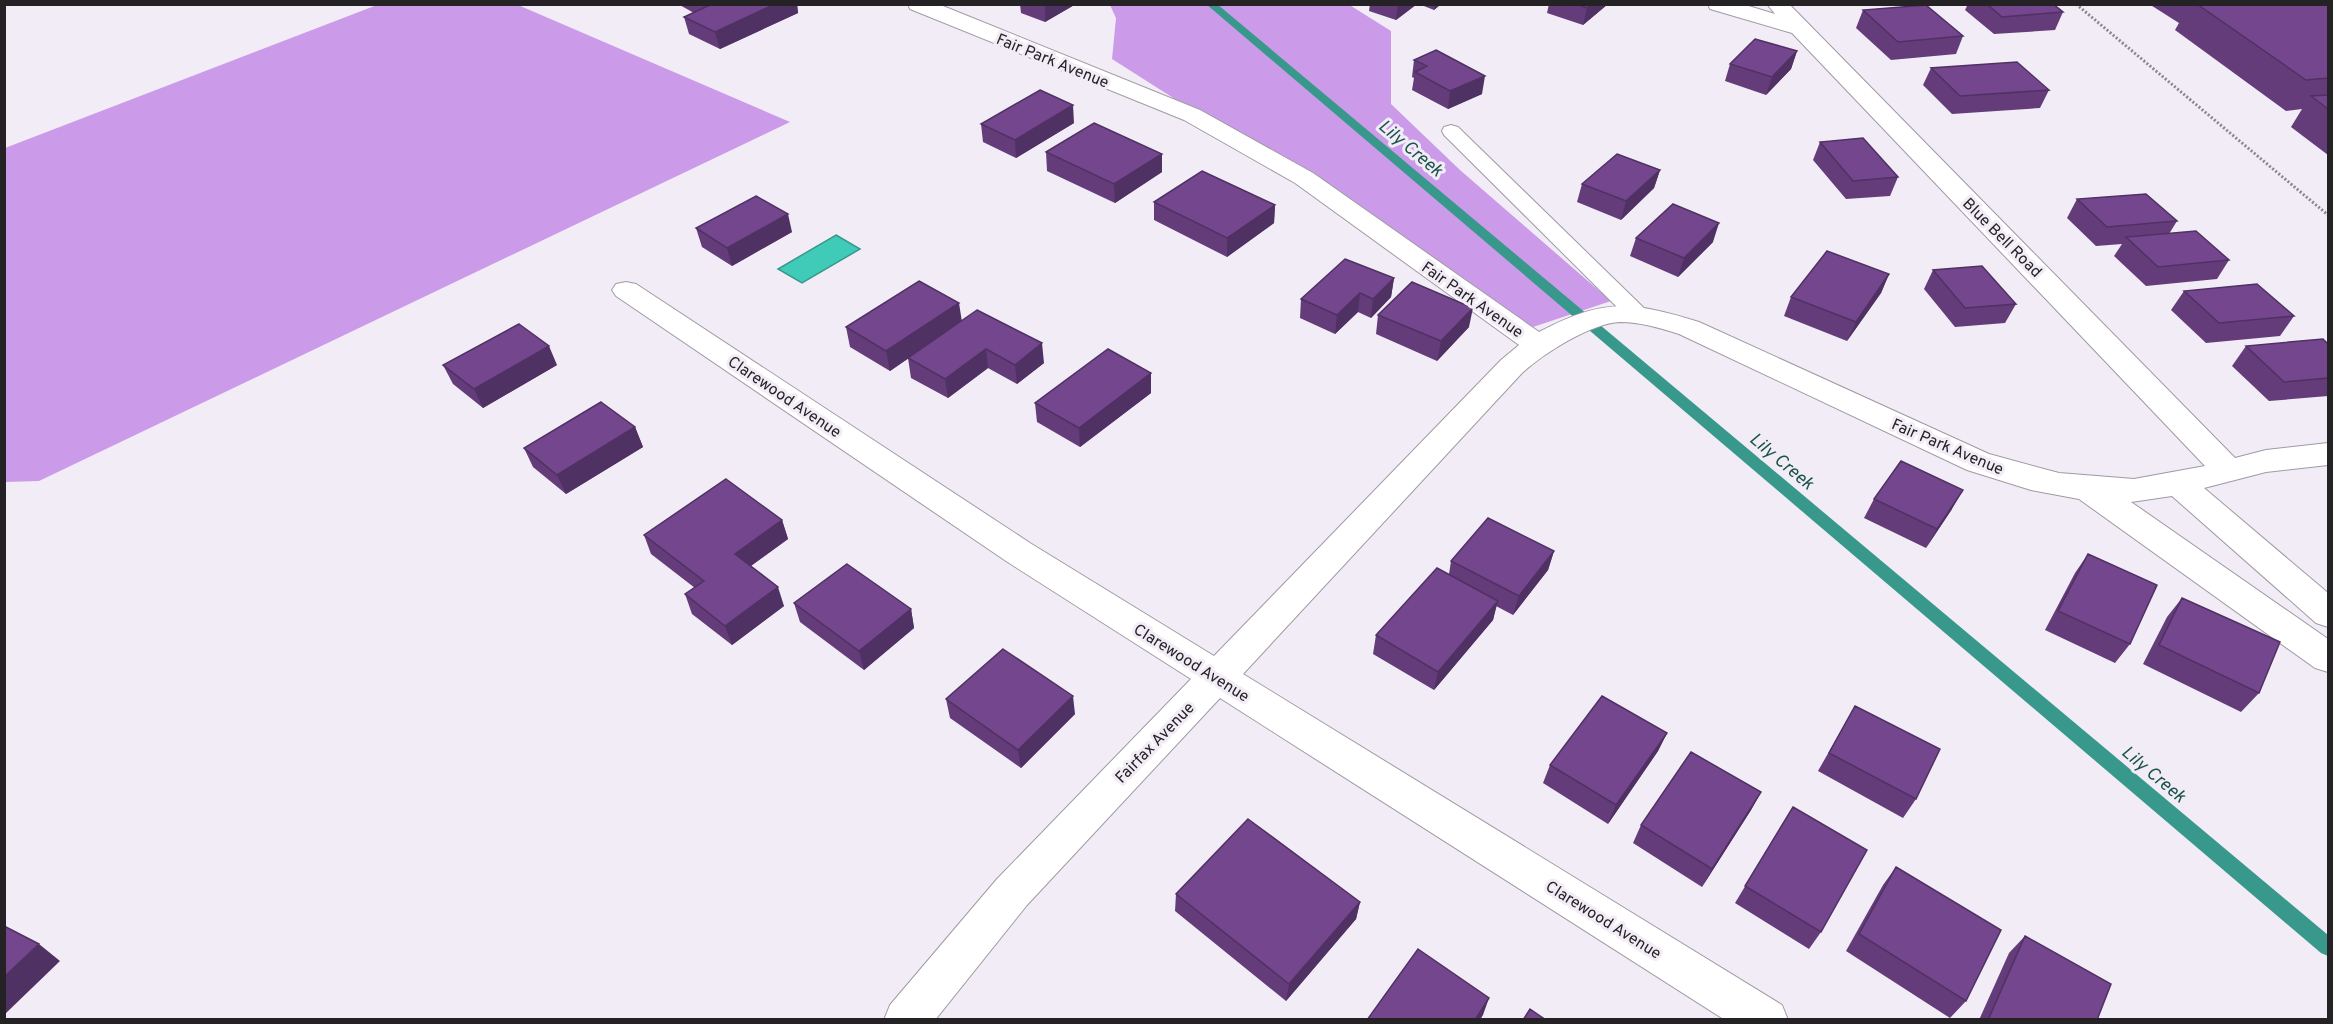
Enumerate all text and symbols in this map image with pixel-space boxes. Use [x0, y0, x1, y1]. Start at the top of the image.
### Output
street label: Fair Park Avenue [993, 30, 1112, 94]
water label: Lily Creek [1373, 116, 1448, 183]
street label: Blue Bell Road [1958, 194, 2046, 282]
street label: Fair Park Avenue [1417, 258, 1527, 343]
street label: Clarewood Avenue [723, 352, 844, 443]
street label: Fair Park Avenue [1888, 415, 2006, 480]
water label: Lily Creek [1744, 429, 1819, 496]
street label: Clarewood Avenue [1129, 620, 1253, 707]
street label: Fairfax Avenue [1112, 699, 1199, 788]
water label: Lily Creek [2116, 742, 2191, 809]
street label: Clarewood Avenue [1541, 877, 1665, 964]

